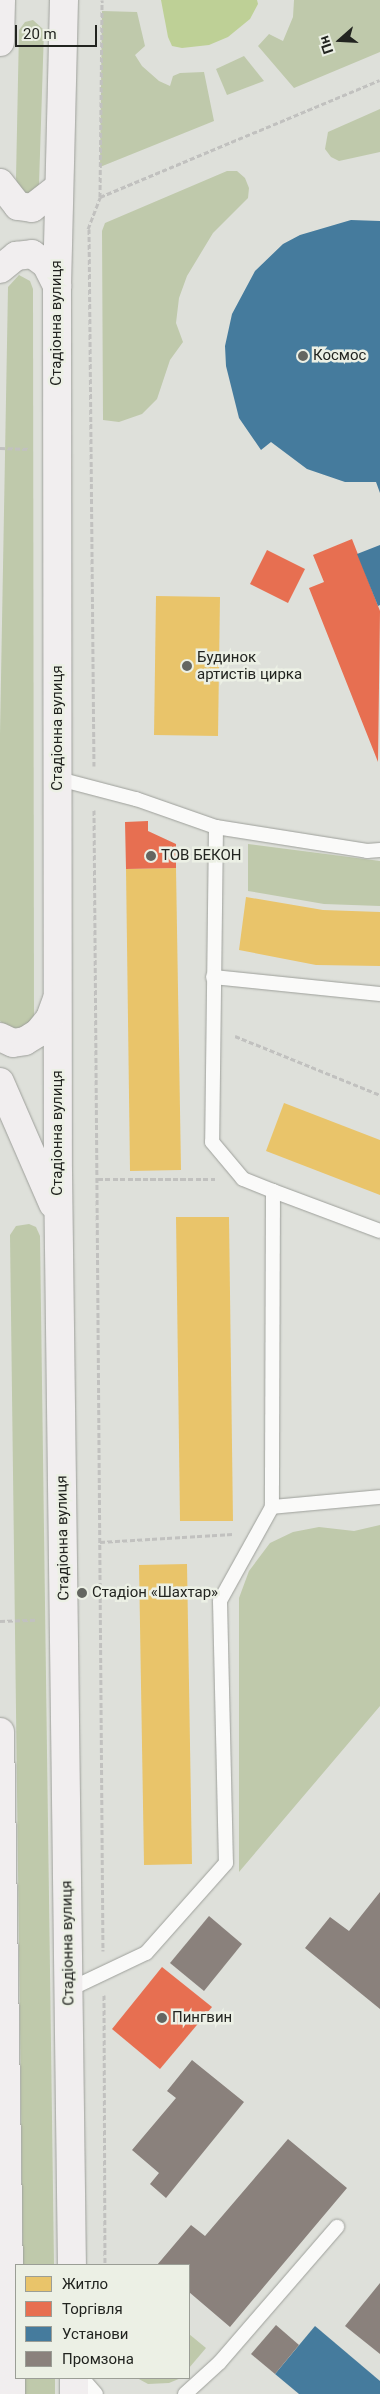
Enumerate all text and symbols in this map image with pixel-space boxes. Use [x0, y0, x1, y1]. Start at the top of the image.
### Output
scale bar [18, 15, 100, 47]
north arrow [315, 15, 365, 65]
text: 20 m [23, 25, 57, 43]
text: Пн [315, 34, 336, 56]
street label: Стадіонна вулиця [48, 260, 66, 386]
place label: Космос [313, 347, 366, 365]
marker: Космос [297, 350, 309, 362]
place label: Будинок артистів цирка [197, 648, 302, 683]
marker: Будинок артистів цирка [181, 660, 193, 672]
street label: Стадіонна вулиця [49, 665, 67, 791]
place label: ТОВ БЕКОН [161, 847, 242, 865]
marker: ТОВ БЕКОН [145, 850, 157, 862]
street label: Стадіонна вулиця [49, 1070, 67, 1196]
street label: Стадіонна вулиця [53, 1475, 73, 1601]
place label: Стадіон «Шахтар» [92, 1584, 218, 1602]
marker: Стадіон «Шахтар» [76, 1587, 88, 1599]
street label: Стадіонна вулиця [58, 1880, 78, 2006]
place label: Пингвин [172, 2009, 232, 2027]
marker: Пингвин [156, 2012, 168, 2024]
legend [15, 2264, 190, 2379]
text: Житло [62, 2275, 108, 2293]
text: Торгівля [62, 2300, 123, 2318]
text: Установи [62, 2325, 129, 2343]
text: Промзона [62, 2350, 134, 2368]

